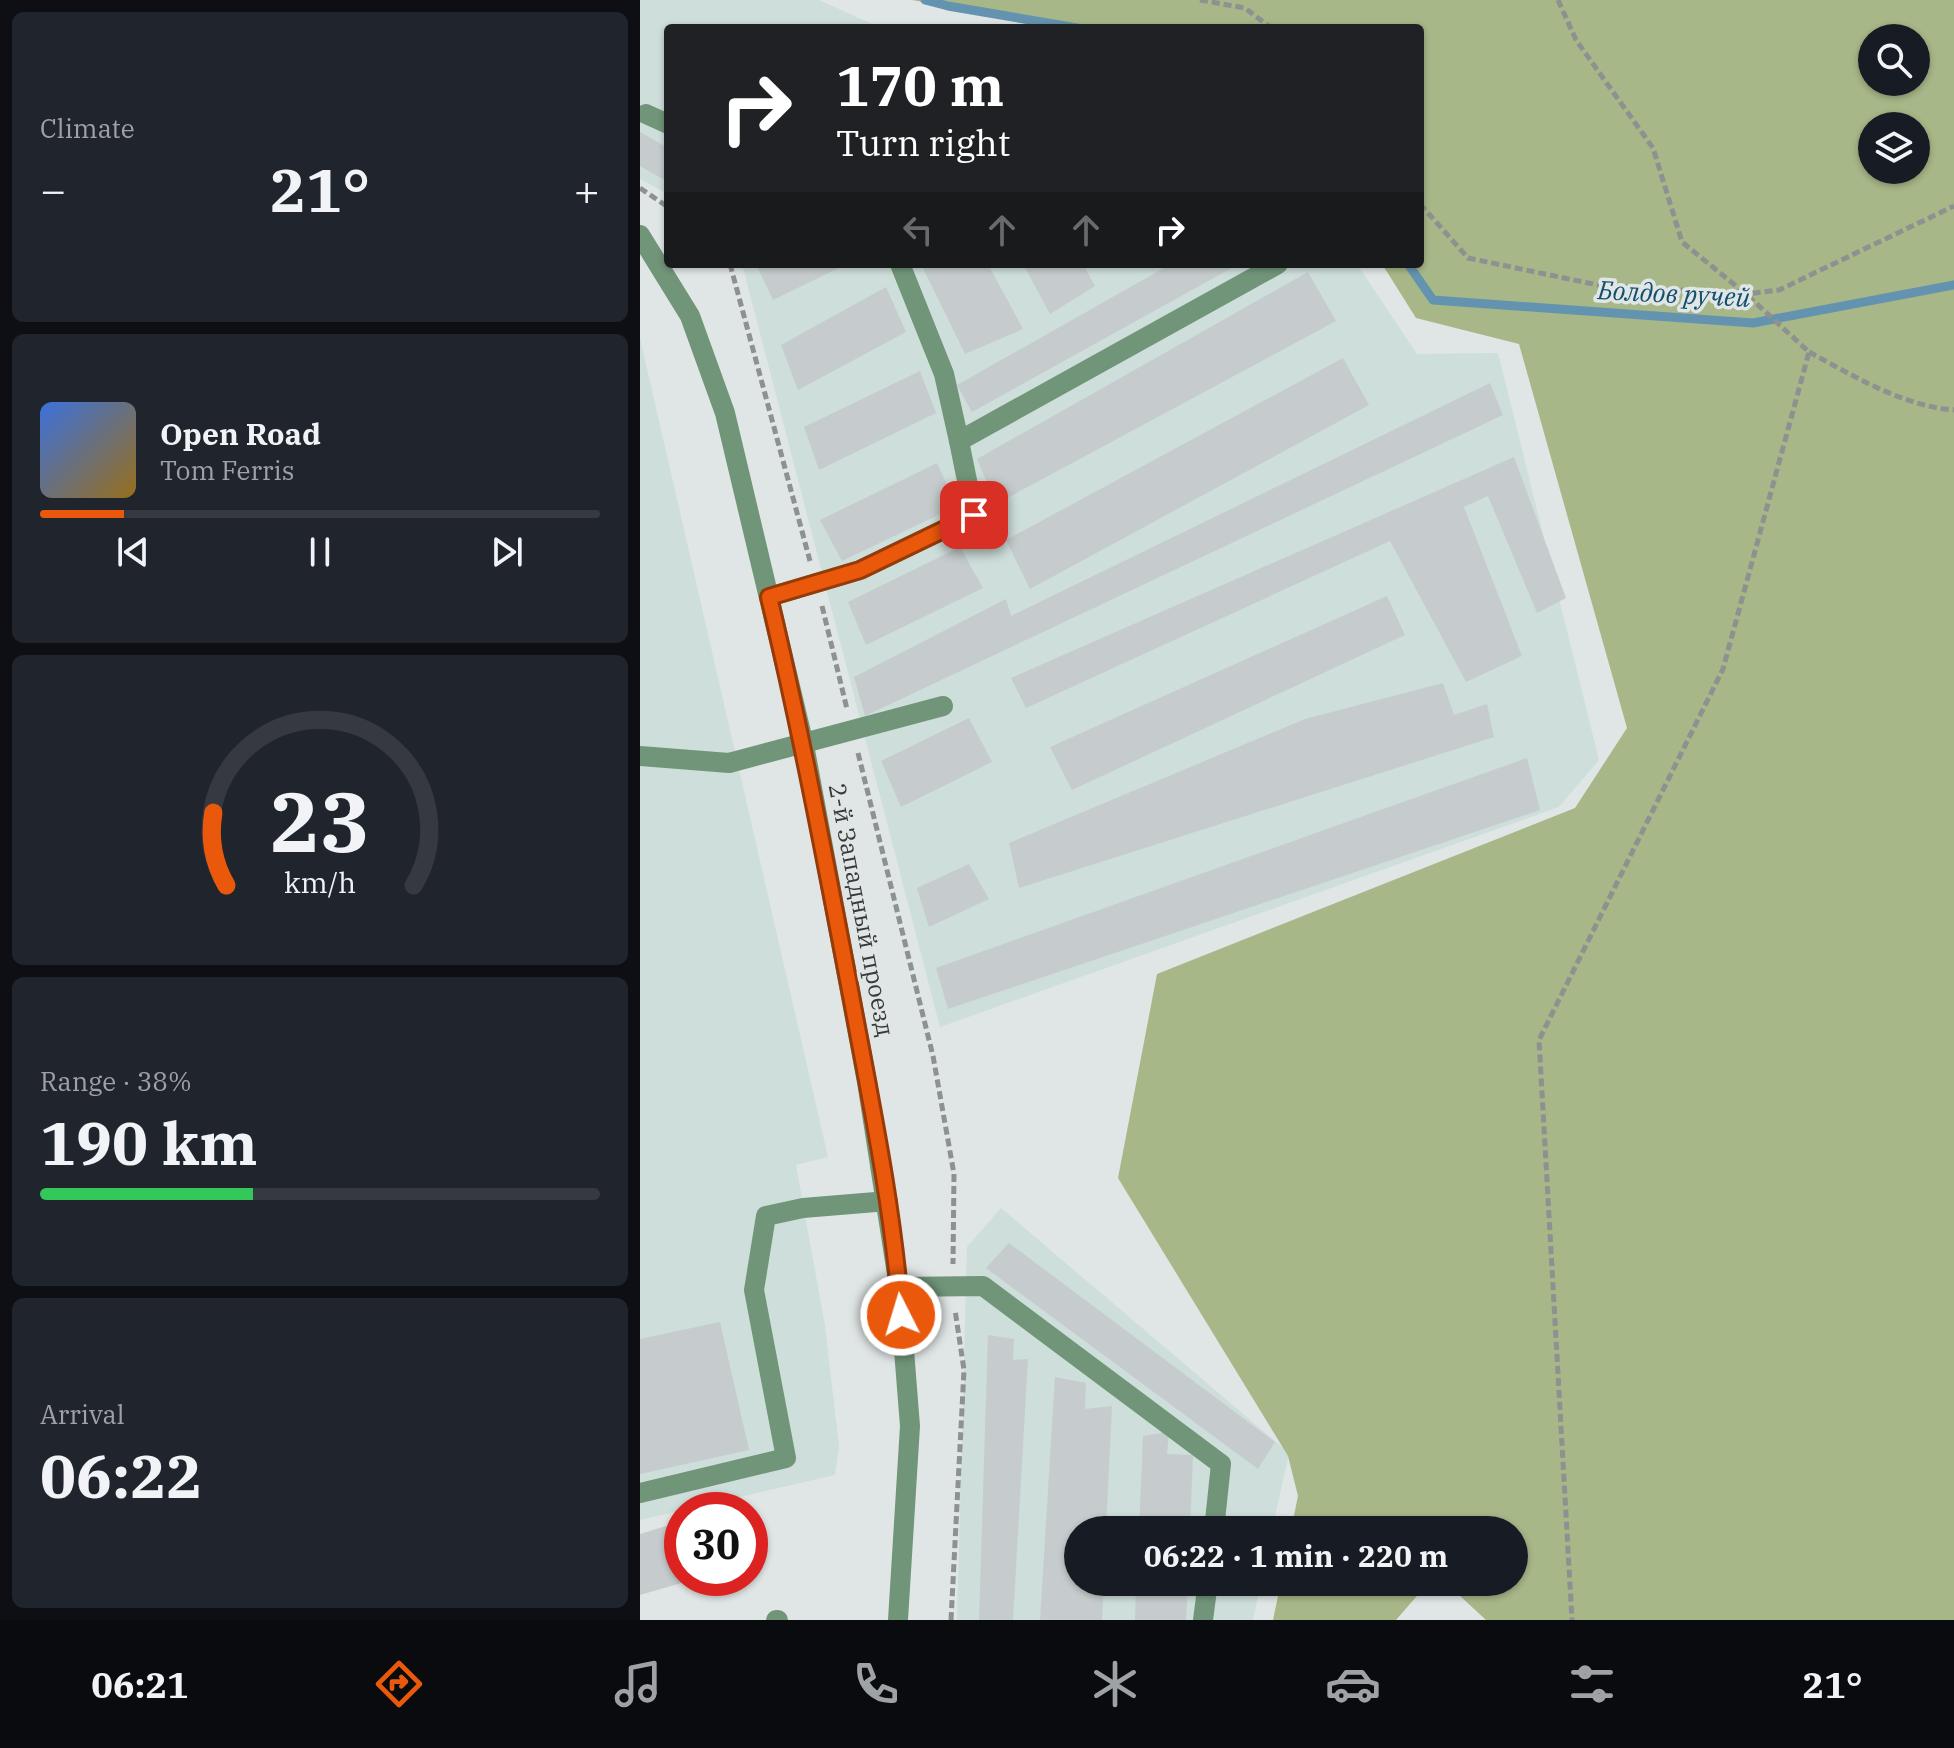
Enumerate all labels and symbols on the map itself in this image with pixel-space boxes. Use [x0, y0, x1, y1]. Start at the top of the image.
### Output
water label: Болдов ручей [1596, 272, 1751, 314]
pin [940, 481, 1008, 549]
street label: 2-й Западный проезд [822, 781, 902, 1039]
position arrow [859, 1273, 943, 1357]
speed limit sign: 30 [664, 1492, 768, 1596]

